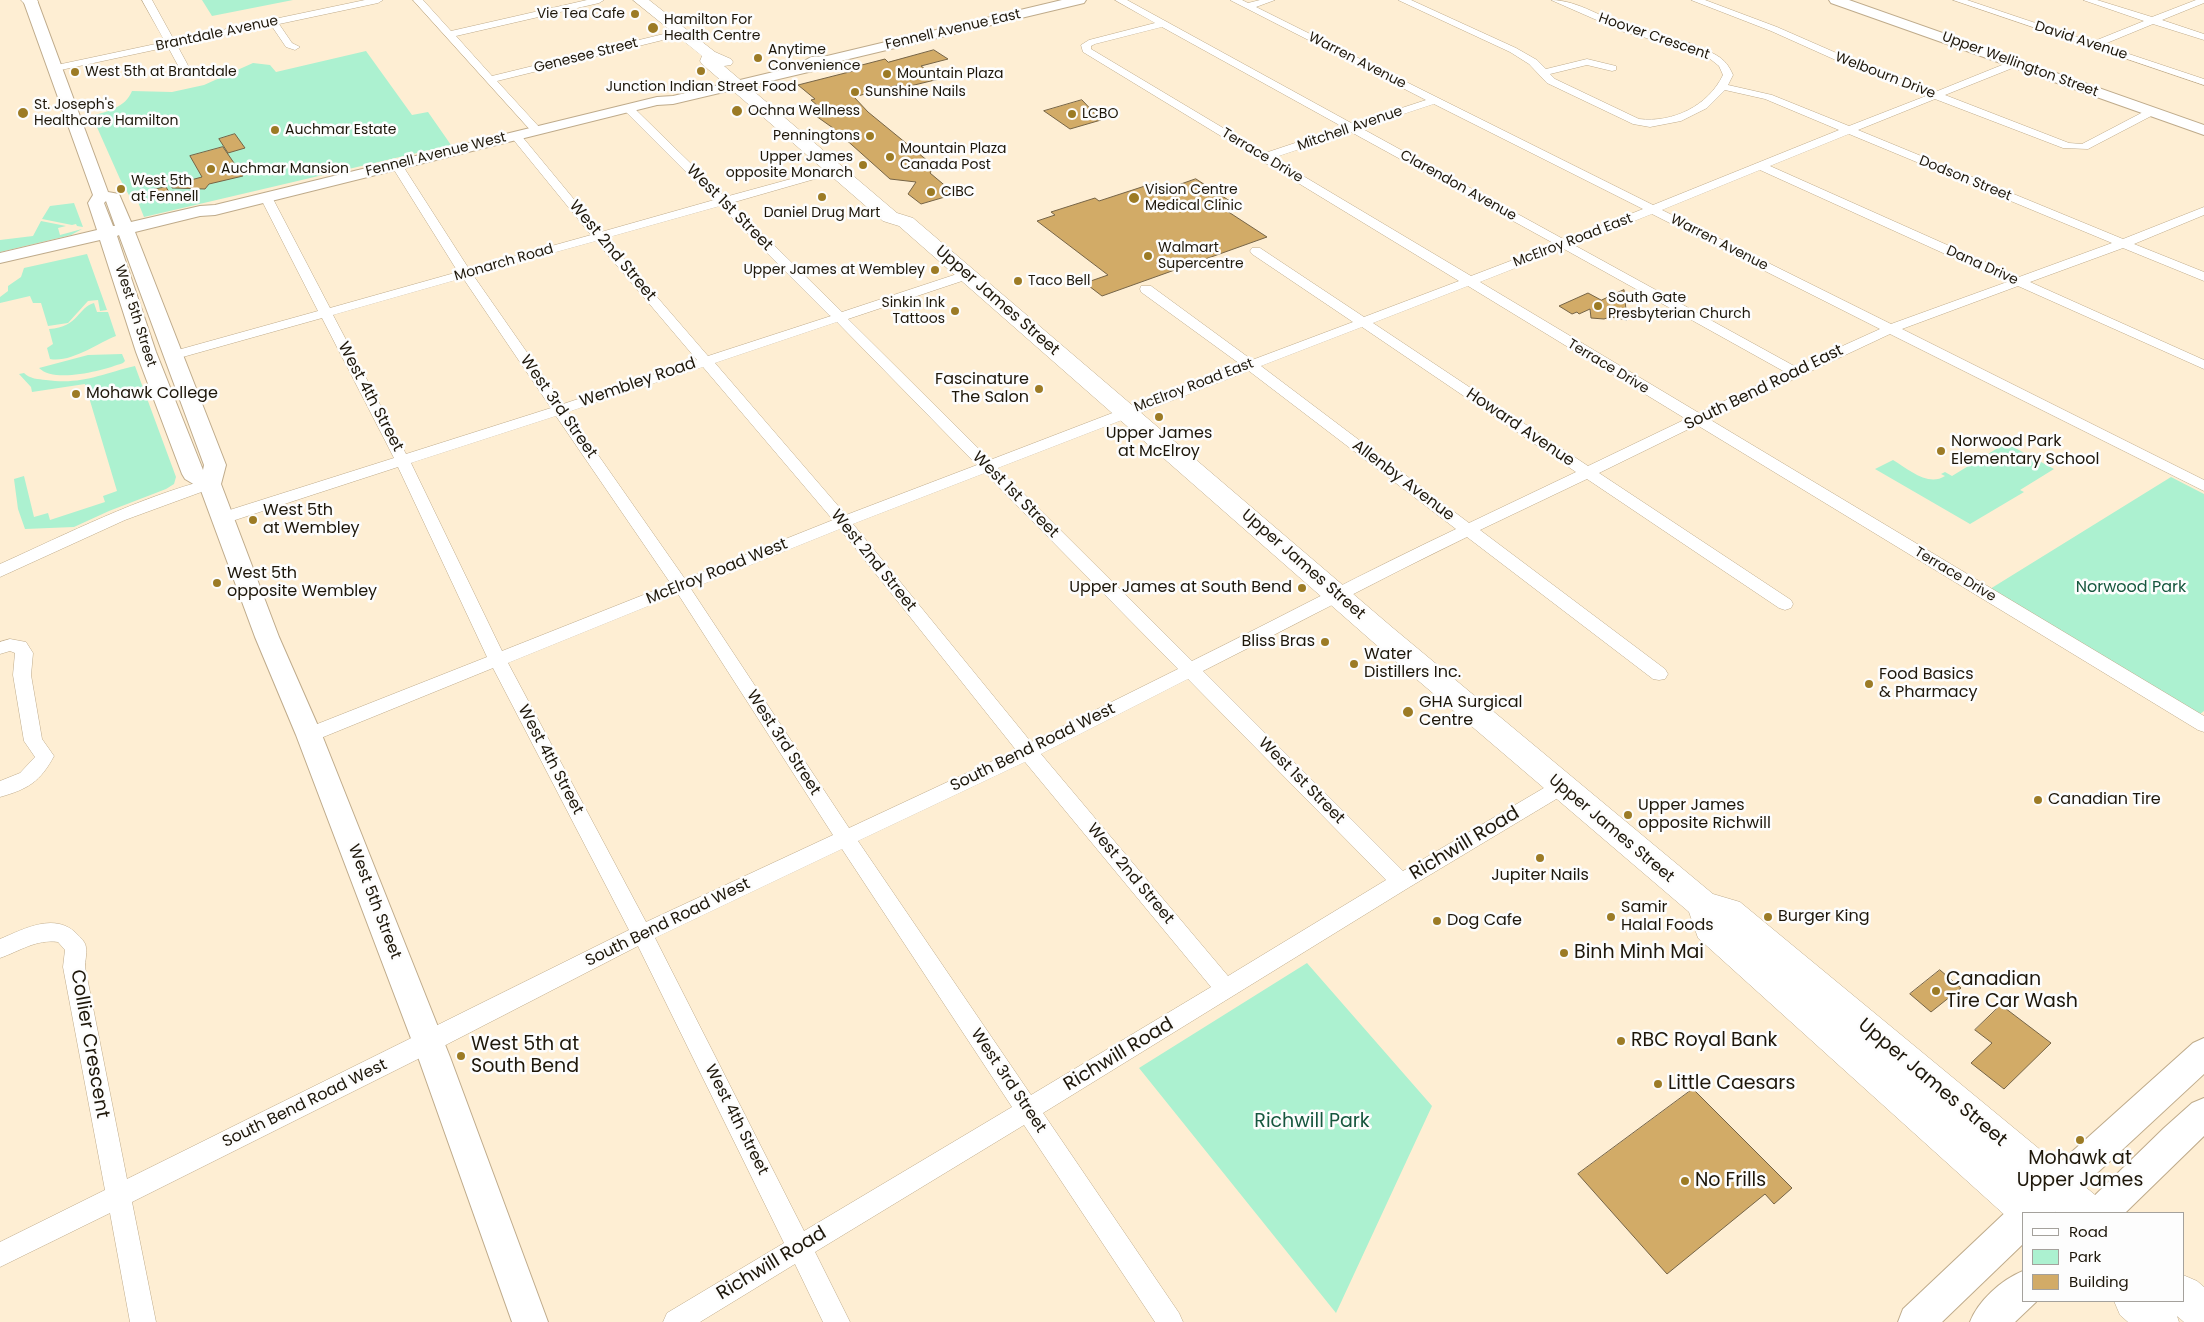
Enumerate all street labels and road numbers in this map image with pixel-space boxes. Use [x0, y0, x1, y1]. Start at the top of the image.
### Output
street label: Fennell Avenue East [884, 6, 1022, 54]
street label: Hoover Crescent [1596, 10, 1712, 64]
street label: Brantdale Avenue [154, 13, 280, 55]
street label: David Avenue [2033, 18, 2129, 64]
street label: Warren Avenue [1305, 29, 1409, 93]
street label: Upper Wellington Street [1940, 29, 2100, 101]
street label: Genesee Street [532, 35, 640, 77]
street label: Welbourn Drive [1832, 49, 1938, 103]
street label: Mitchell Avenue [1295, 103, 1405, 155]
street label: Terrace Drive [1218, 125, 1306, 187]
street label: Fennell Avenue West [364, 129, 508, 181]
street label: Clarendon Avenue [1397, 147, 1519, 225]
street label: Dodson Street [1916, 153, 2014, 205]
street label: West 1st Street [682, 161, 776, 255]
street label: West 2nd Street [564, 197, 660, 305]
street label: McElroy Road East [1511, 211, 1635, 271]
street label: Warren Avenue [1667, 211, 1771, 275]
street label: Monarch Road [453, 241, 555, 285]
street label: Upper James Street [931, 242, 1063, 360]
street label: Dana Drive [1944, 243, 2020, 289]
street label: West 5th Street [111, 263, 159, 369]
street label: Terrace Drive [1564, 336, 1652, 398]
street label: West 4th Street [333, 339, 407, 455]
street label: South Bend Road East [1681, 341, 1847, 435]
street label: West 3rd Street [515, 352, 601, 462]
street label: Wembley Road [577, 354, 699, 412]
street label: McElroy Road East [1132, 356, 1256, 416]
street label: Howard Avenue [1462, 385, 1578, 471]
street label: Allenby Avenue [1348, 436, 1458, 526]
street label: West 1st Street [968, 448, 1062, 542]
street label: West 2nd Street [826, 506, 920, 616]
street label: Upper James Street [1237, 506, 1369, 624]
street label: McElroy Road West [644, 535, 790, 609]
street label: Terrace Drive [1911, 544, 1999, 606]
street label: West 3rd Street [742, 687, 824, 799]
street label: South Bend Road West [948, 700, 1118, 796]
street label: West 4th Street [513, 702, 587, 818]
street label: West 1st Street [1254, 734, 1348, 828]
street label: Upper James Street [1544, 771, 1678, 887]
street label: Richwill Road [1406, 802, 1524, 886]
street label: West 2nd Street [1082, 820, 1178, 928]
street label: West 5th Street [343, 842, 405, 962]
street label: South Bend Road West [583, 875, 753, 971]
street label: Collier Crescent [65, 968, 113, 1120]
street label: Richwill Road [1060, 1013, 1178, 1097]
street label: Upper James Street [1853, 1014, 2011, 1152]
street label: West 3rd Street [966, 1025, 1050, 1137]
street label: South Bend Road West [220, 1056, 390, 1152]
street label: West 4th Street [700, 1062, 772, 1178]
street label: Richwill Road [713, 1222, 831, 1306]

